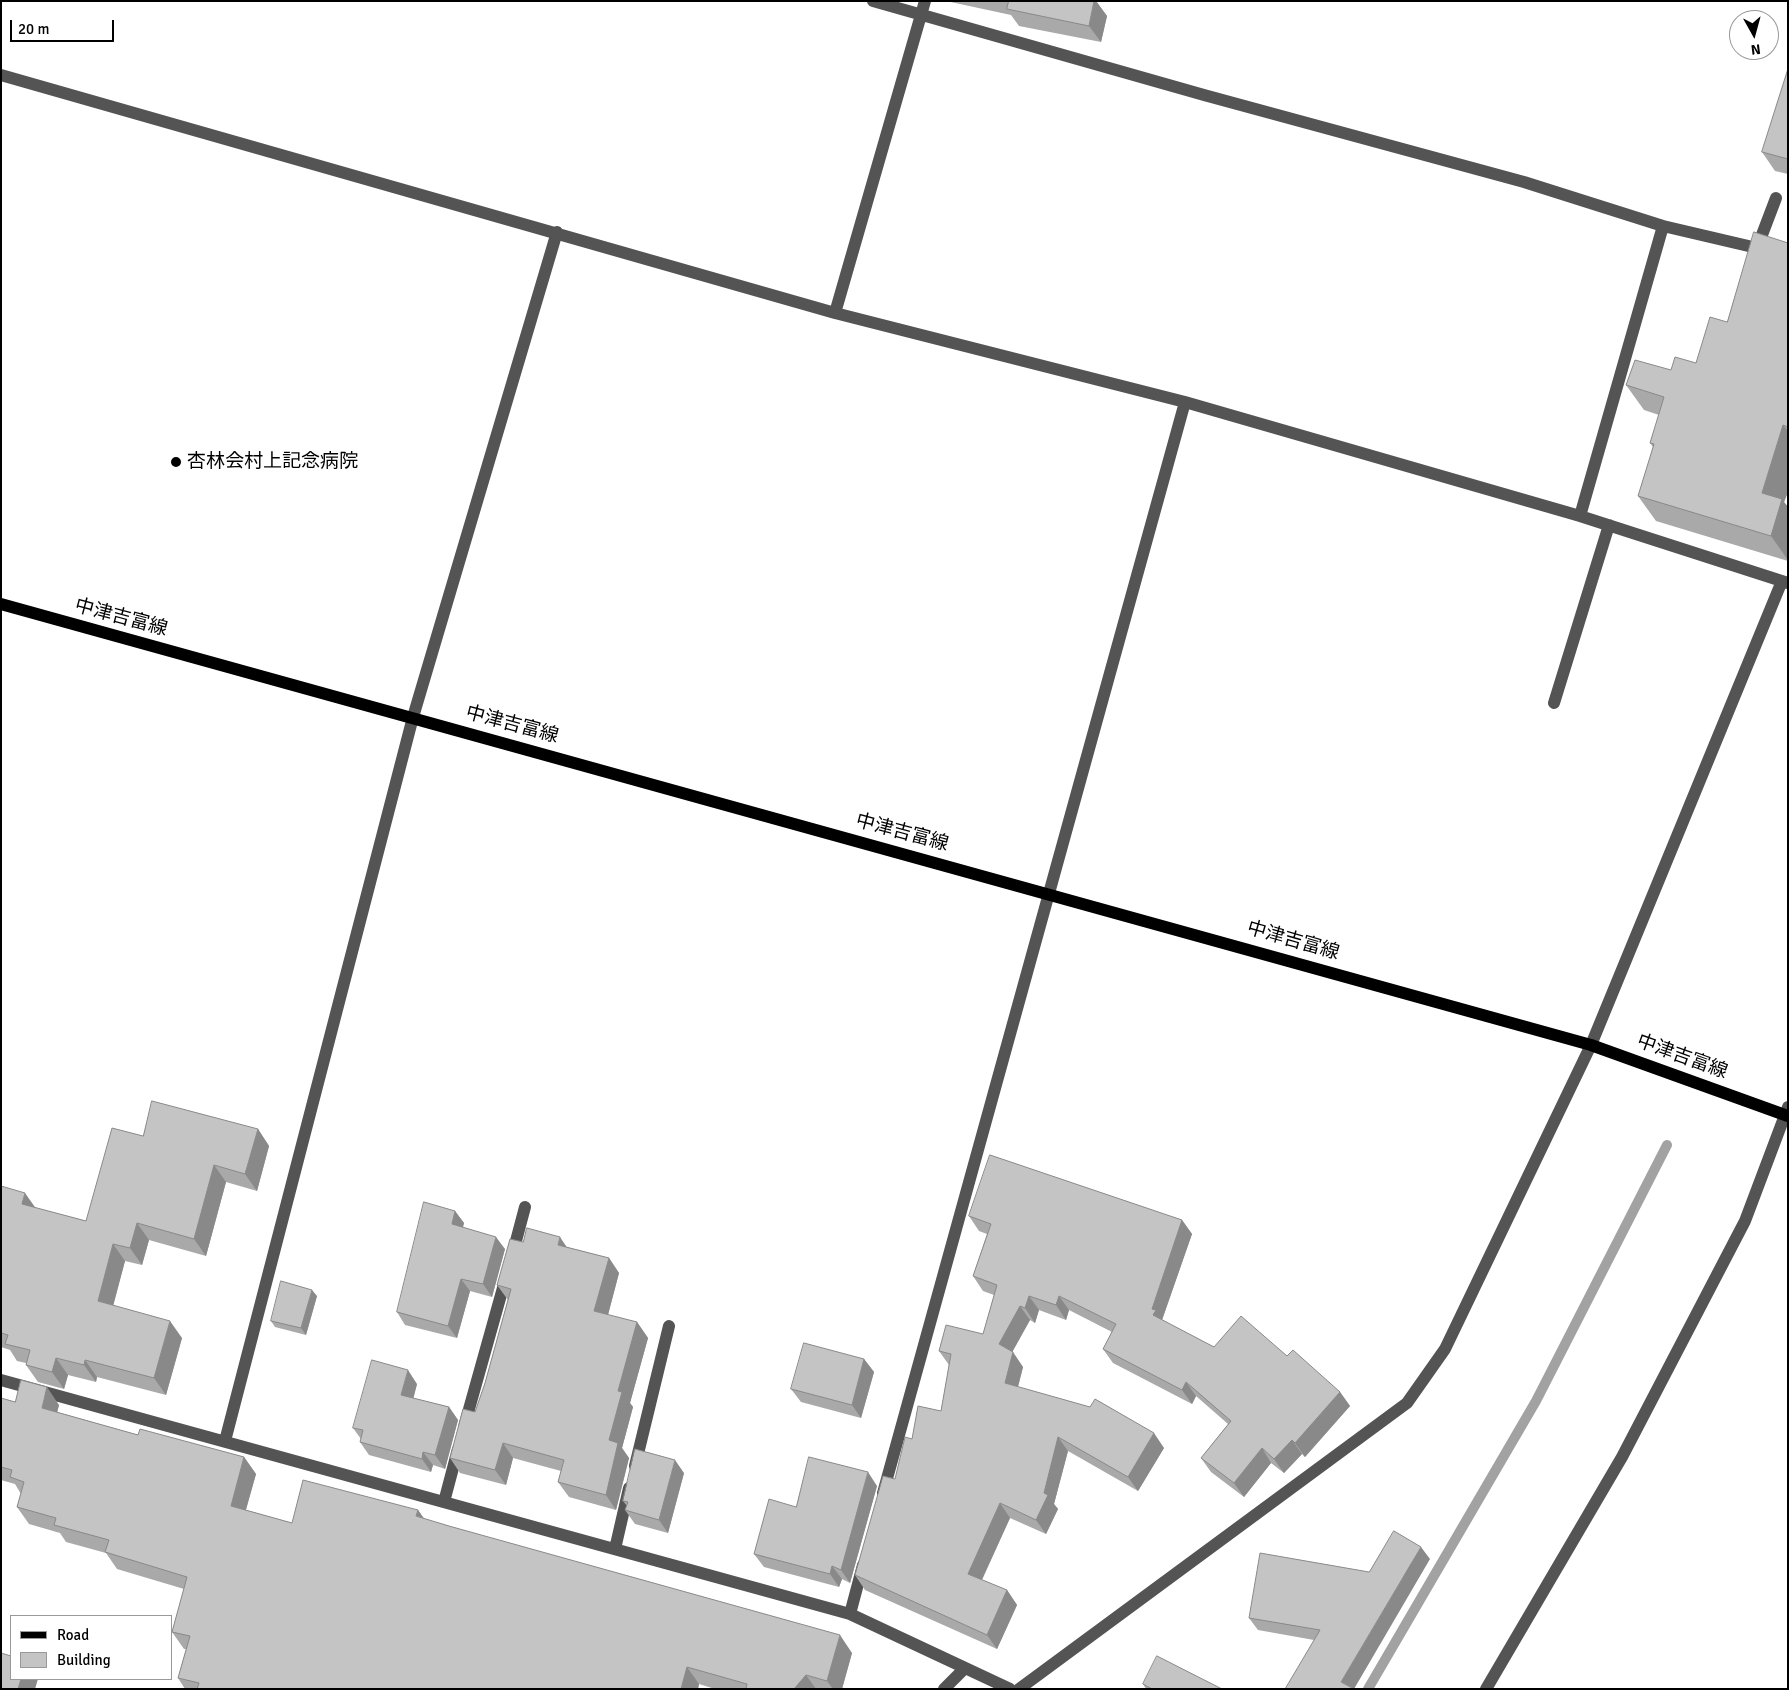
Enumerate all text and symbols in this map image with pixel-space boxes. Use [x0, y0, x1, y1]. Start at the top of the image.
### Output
scale bar [12, 10, 116, 42]
north arrow [1729, 10, 1779, 60]
text: 20 m [18, 20, 49, 38]
text: N [1750, 40, 1762, 58]
place label: 杏林会村上記念病院 [187, 451, 358, 473]
marker: 杏林会村上記念病院 [169, 455, 183, 469]
street label: 中津吉富線 [72, 595, 170, 641]
street label: 中津吉富線 [463, 702, 561, 748]
street label: 中津吉富線 [853, 810, 951, 856]
street label: 中津吉富線 [1244, 917, 1342, 965]
street label: 中津吉富線 [1633, 1030, 1731, 1084]
legend [10, 1615, 172, 1680]
text: Road [57, 1626, 89, 1644]
text: Building [57, 1651, 111, 1669]

